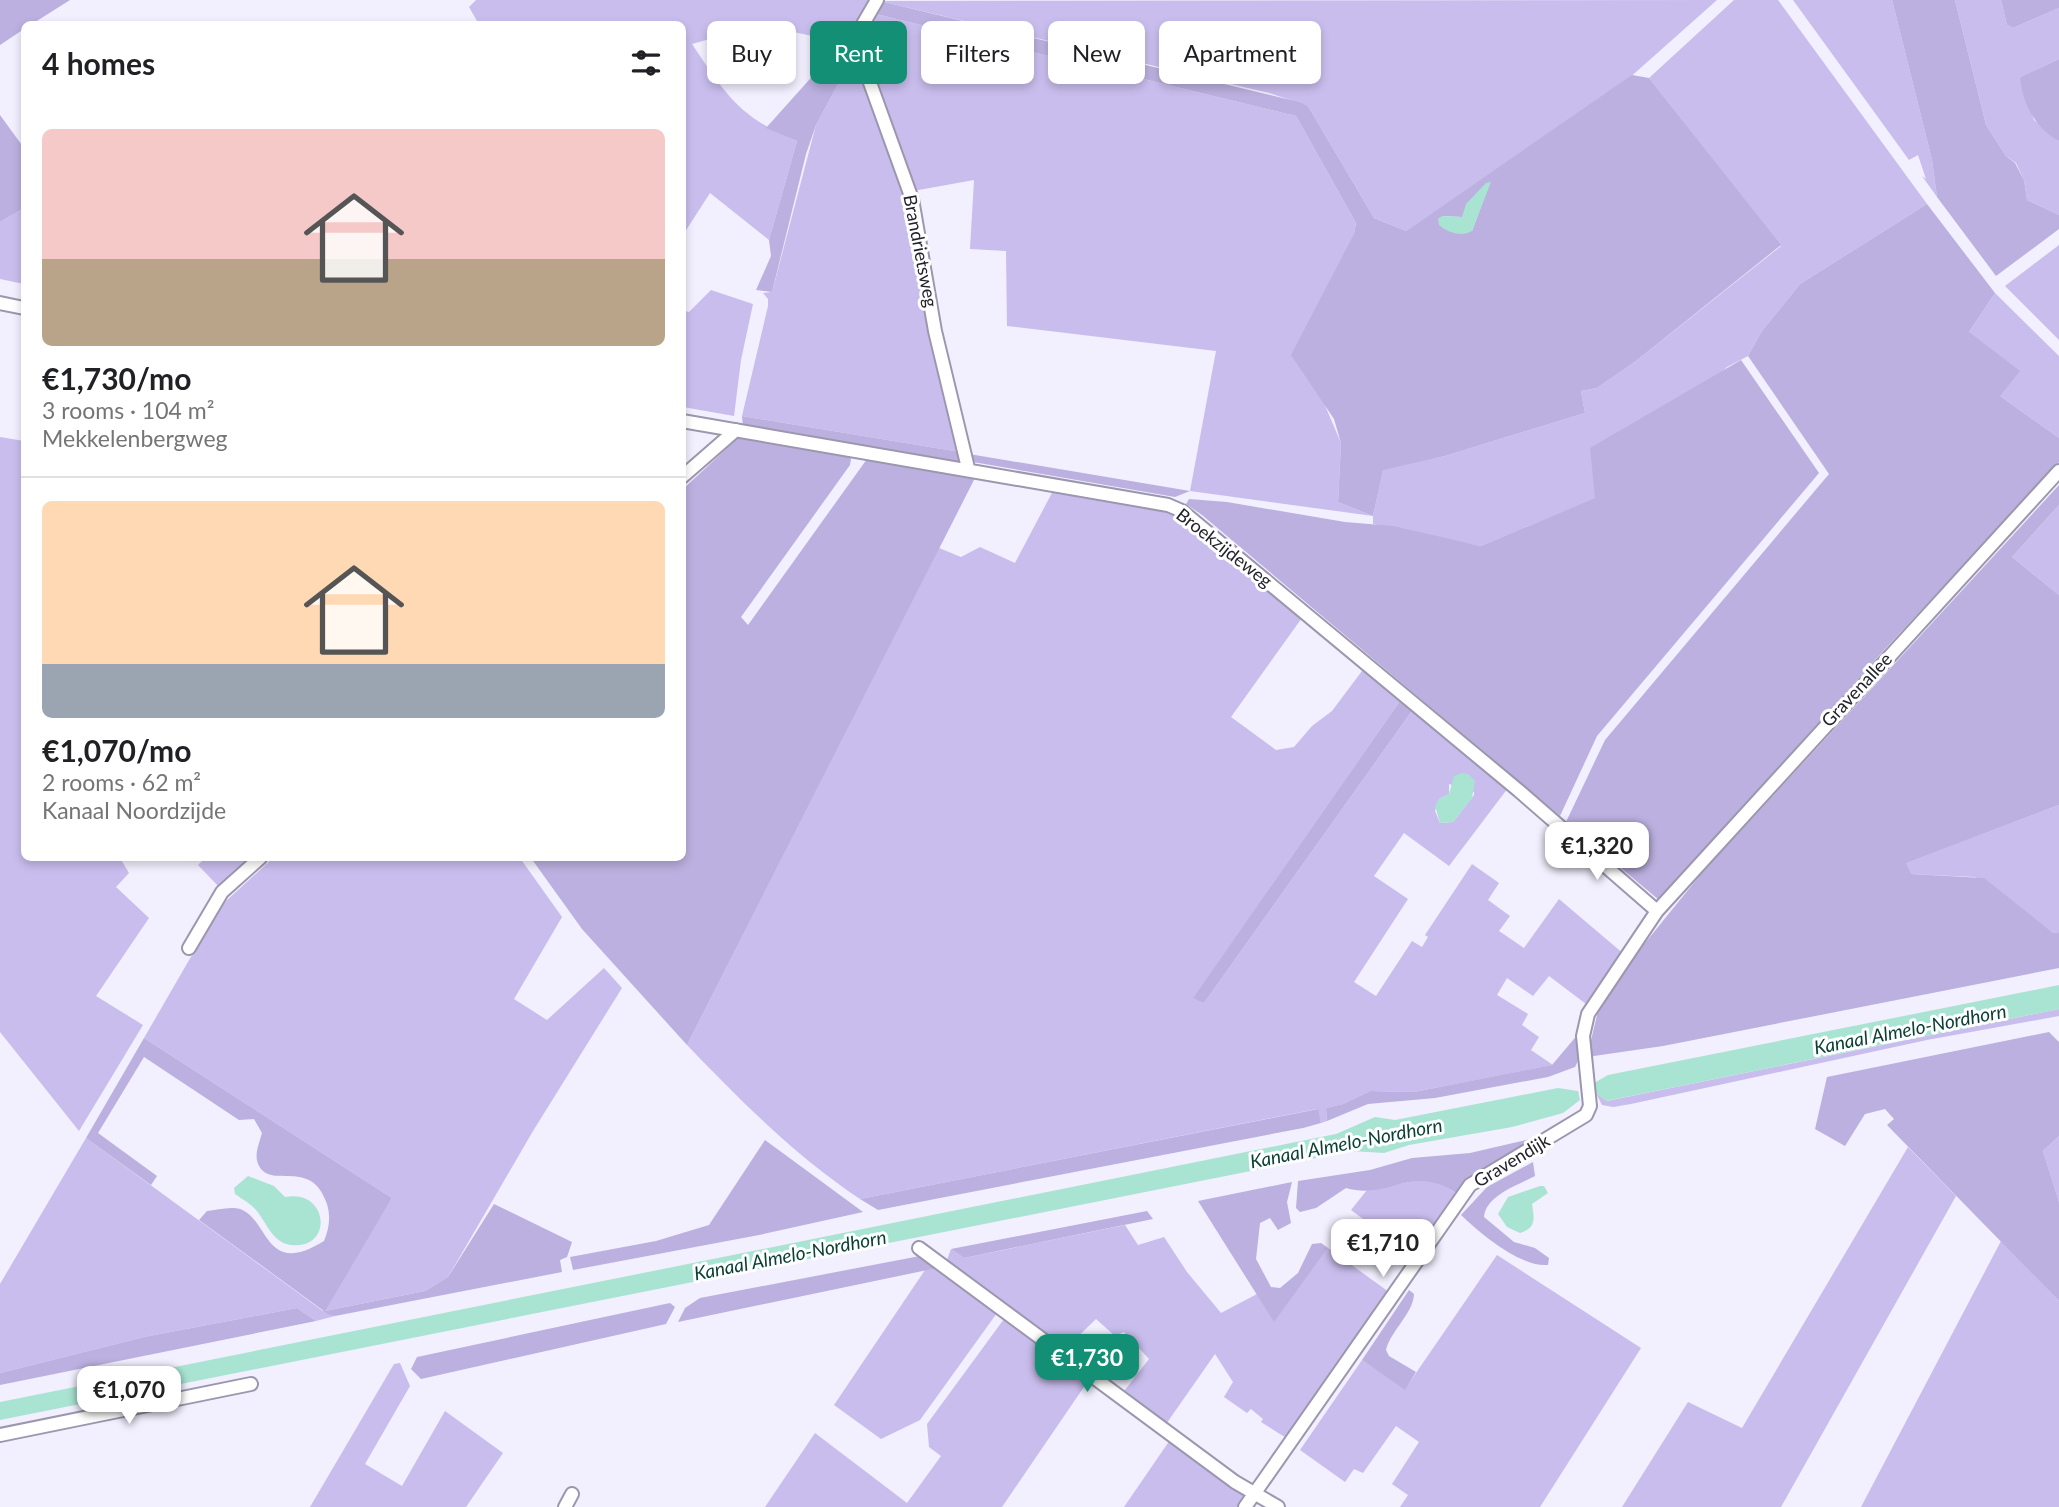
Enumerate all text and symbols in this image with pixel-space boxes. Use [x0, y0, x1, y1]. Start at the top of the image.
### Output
chip: Buy [707, 21, 796, 84]
chip: Rent [810, 21, 907, 84]
chip: Filters [921, 21, 1034, 84]
chip: New [1048, 21, 1145, 84]
chip: Apartment [1159, 21, 1321, 84]
icon: filters [627, 44, 665, 82]
text: 4 homes [42, 45, 155, 81]
icon: home [291, 175, 417, 301]
street label: Brandrietsweg [899, 193, 943, 309]
text: €1,730/mo [42, 360, 191, 396]
text: 3 rooms · 104 m² [42, 396, 214, 424]
text: Mekkelenbergweg [42, 424, 228, 452]
street label: Broekzijdeweg [1172, 503, 1277, 591]
icon: home [291, 547, 417, 673]
street label: Gravenallee [1816, 648, 1896, 731]
text: €1,070/mo [42, 732, 191, 768]
text: 2 rooms · 62 m² [42, 768, 201, 796]
text: Kanaal Noordzijde [42, 796, 226, 824]
pin: €1,320 [1540, 822, 1654, 882]
text: €1,320 [1561, 831, 1633, 859]
water label: Kanaal Almelo-Nordhorn [1812, 999, 2008, 1058]
water label: Kanaal Almelo-Nordhorn [1248, 1113, 1444, 1172]
street label: Gravendijk [1470, 1128, 1554, 1191]
pin: €1,710 [1326, 1220, 1440, 1279]
water label: Kanaal Almelo-Nordhorn [692, 1225, 888, 1284]
text: €1,710 [1347, 1228, 1419, 1256]
pin: €1,730 [1030, 1334, 1144, 1394]
text: €1,730 [1051, 1343, 1123, 1371]
pin: €1,070 [72, 1366, 186, 1426]
text: €1,070 [93, 1375, 165, 1403]

